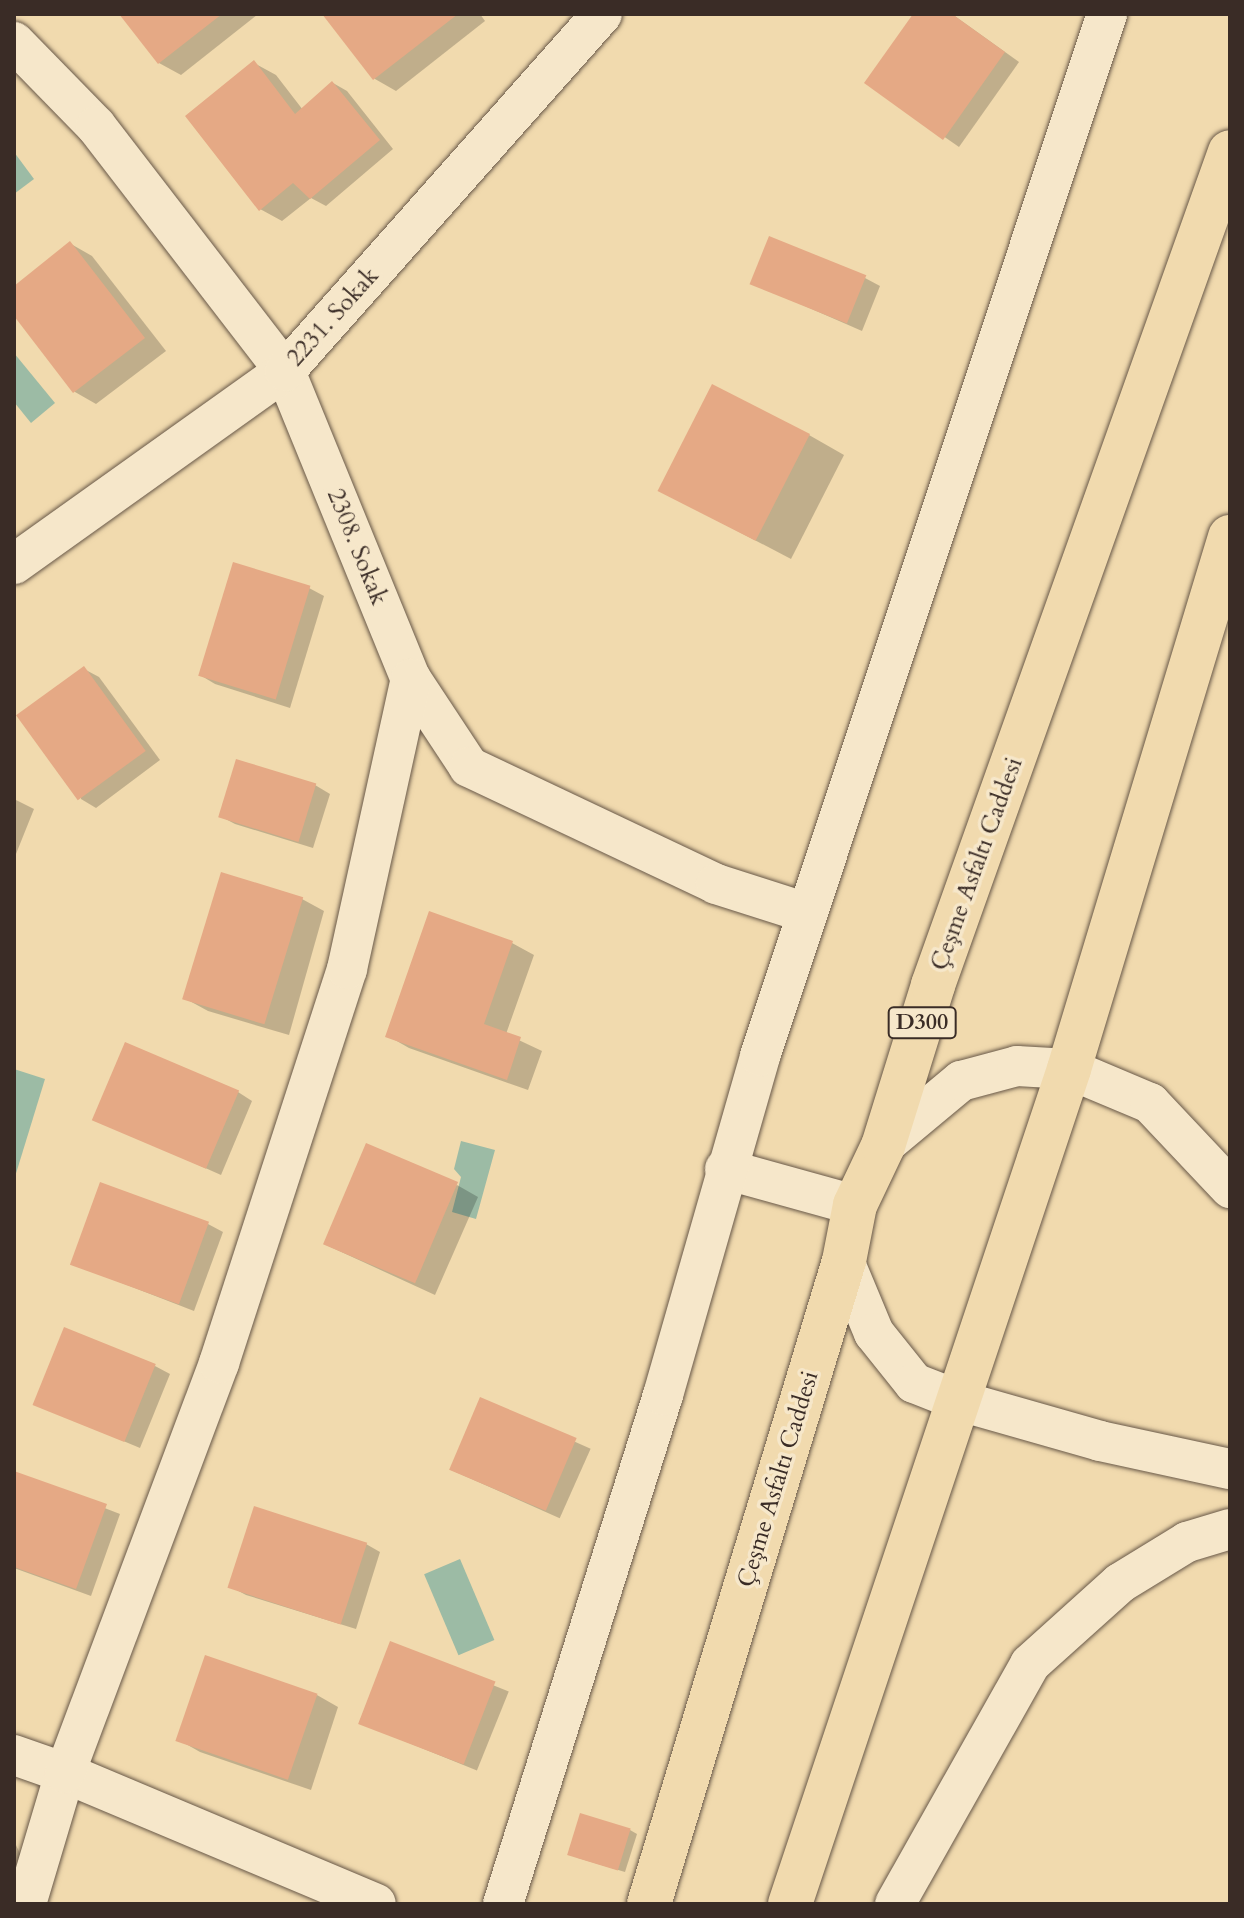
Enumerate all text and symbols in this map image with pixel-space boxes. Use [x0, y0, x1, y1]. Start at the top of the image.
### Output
street label: 2231. Sokak [281, 262, 385, 372]
street label: 2308. Sokak [321, 485, 393, 609]
street label: Çeşme Asfaltı Caddesi [925, 754, 1029, 974]
road number: D300 [886, 1005, 958, 1041]
street label: Çeşme Asfaltı Caddesi [731, 1367, 825, 1591]

